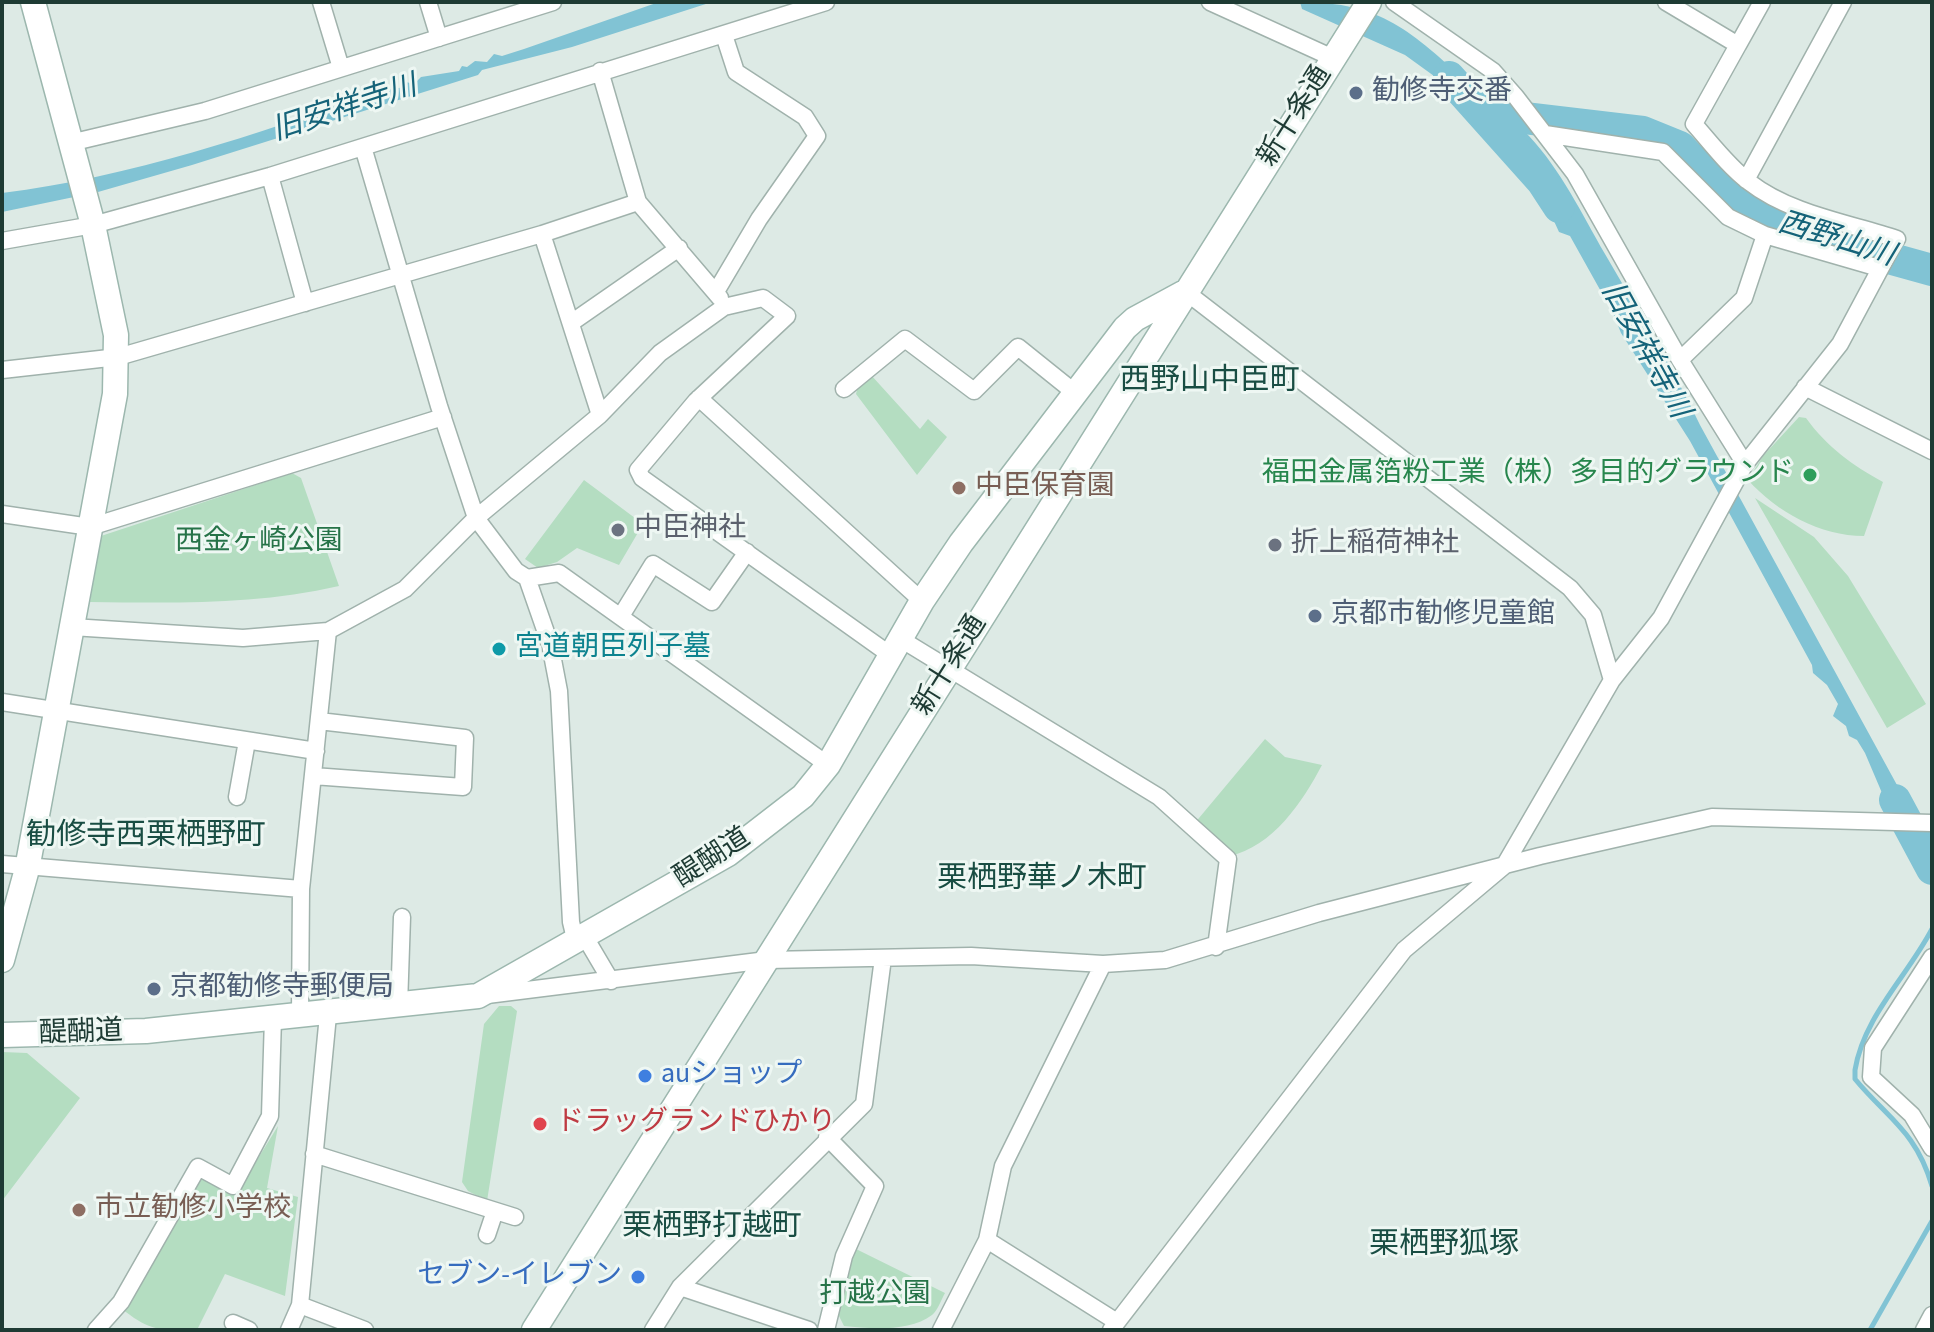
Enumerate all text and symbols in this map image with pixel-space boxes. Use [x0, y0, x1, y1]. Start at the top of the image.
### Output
street label: 新十条通 [1252, 61, 1340, 173]
water label: 旧安祥寺川 [268, 70, 422, 150]
place label: 勧修寺交番 [1372, 76, 1512, 110]
marker: 勧修寺交番 [1347, 84, 1365, 102]
water label: 西野山川 [1773, 206, 1899, 276]
water label: 旧安祥寺川 [1592, 277, 1696, 425]
district label: 西野山中臣町 [1120, 364, 1300, 400]
place label: 福田金属箔粉工業（株）多目的グラウンド [1262, 458, 1794, 492]
marker: 福田金属箔粉工業（株）多目的グラウンド [1801, 466, 1819, 484]
place label: 中臣保育園 [975, 471, 1115, 505]
marker: 中臣保育園 [950, 479, 968, 497]
place label: 中臣神社 [634, 513, 746, 547]
marker: 中臣神社 [609, 521, 627, 539]
park label: 西金ヶ崎公園 [175, 526, 343, 560]
place label: 折上稲荷神社 [1291, 528, 1459, 562]
marker: 折上稲荷神社 [1266, 536, 1284, 554]
place label: 京都市勧修児童館 [1331, 599, 1555, 633]
marker: 京都市勧修児童館 [1306, 607, 1324, 625]
street label: 新十条通 [907, 610, 995, 722]
place label: 宮道朝臣列子墓 [515, 632, 711, 666]
marker: 宮道朝臣列子墓 [490, 640, 508, 658]
district label: 勧修寺西栗栖野町 [26, 819, 266, 855]
street label: 醍醐道 [669, 822, 757, 896]
district label: 栗栖野華ノ木町 [937, 862, 1147, 898]
place label: 京都勧修寺郵便局 [170, 972, 394, 1006]
marker: 京都勧修寺郵便局 [145, 980, 163, 998]
street label: 醍醐道 [38, 1016, 124, 1052]
place label: auショップ [661, 1059, 802, 1093]
marker: auショップ [636, 1067, 654, 1085]
place label: ドラッグランドひかり [556, 1107, 836, 1141]
marker: ドラッグランドひかり [531, 1115, 549, 1133]
place label: 市立勧修小学校 [95, 1193, 291, 1227]
marker: 市立勧修小学校 [70, 1201, 88, 1219]
district label: 栗栖野打越町 [622, 1210, 802, 1246]
district label: 栗栖野狐塚 [1369, 1228, 1519, 1264]
place label: セブン-イレブン [417, 1260, 622, 1294]
marker: セブン-イレブン [629, 1268, 647, 1286]
park label: 打越公園 [819, 1279, 931, 1313]

